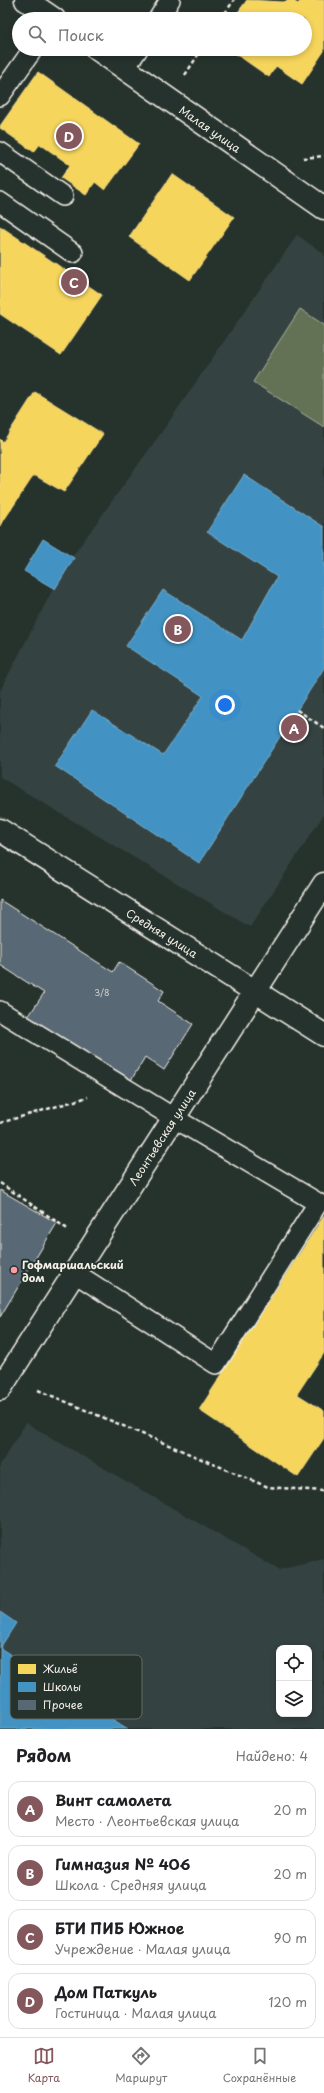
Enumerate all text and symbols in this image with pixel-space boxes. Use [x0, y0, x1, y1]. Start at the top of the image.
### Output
search box [12, 12, 312, 56]
icon: search [26, 23, 48, 45]
text: Поиск [58, 23, 104, 46]
street label: Малая улица [176, 101, 244, 157]
pin: D [56, 121, 82, 151]
pin: C [61, 267, 87, 297]
pin: B [165, 614, 191, 644]
your location [215, 695, 235, 715]
pin: A [281, 713, 307, 743]
street label: Средняя улица [123, 904, 201, 962]
house number: 3/8 [94, 985, 110, 999]
street label: Леонтьевская улица [124, 1085, 200, 1189]
place label: Гофмаршальский дом [22, 1256, 124, 1286]
marker: Гофмаршальский дом [9, 1265, 19, 1275]
map controls [276, 1645, 312, 1717]
button: locate [276, 1645, 312, 1681]
legend [10, 1655, 142, 1719]
text: Жильё [42, 1660, 78, 1677]
text: Школы [43, 1678, 81, 1695]
button: layers [276, 1681, 312, 1717]
text: Прочее [43, 1696, 83, 1713]
text: Рядом [16, 1742, 71, 1768]
text: Найдено: 4 [236, 1746, 308, 1765]
text: Винт самолета [55, 1788, 172, 1811]
text: A [25, 1800, 35, 1819]
text: 20 m [273, 1800, 307, 1819]
text: Место · Леонтьевская улица [55, 1811, 239, 1830]
text: Гимназия № 406 [55, 1852, 190, 1875]
text: B [26, 1864, 34, 1883]
text: 20 m [273, 1864, 307, 1883]
text: Школа · Средняя улица [55, 1875, 206, 1894]
text: БТИ ПИБ Южное [55, 1916, 184, 1939]
text: C [25, 1928, 35, 1947]
text: 90 m [274, 1928, 307, 1947]
text: Учреждение · Малая улица [55, 1939, 230, 1958]
text: Дом Паткуль [55, 1980, 157, 2003]
text: D [25, 1992, 35, 2011]
text: 120 m [268, 1992, 307, 2011]
text: Гостиница · Малая улица [55, 2003, 216, 2022]
tab: Карта [28, 2045, 60, 2086]
tab: Маршрут [115, 2045, 167, 2086]
tab: Сохранённые [223, 2045, 296, 2086]

